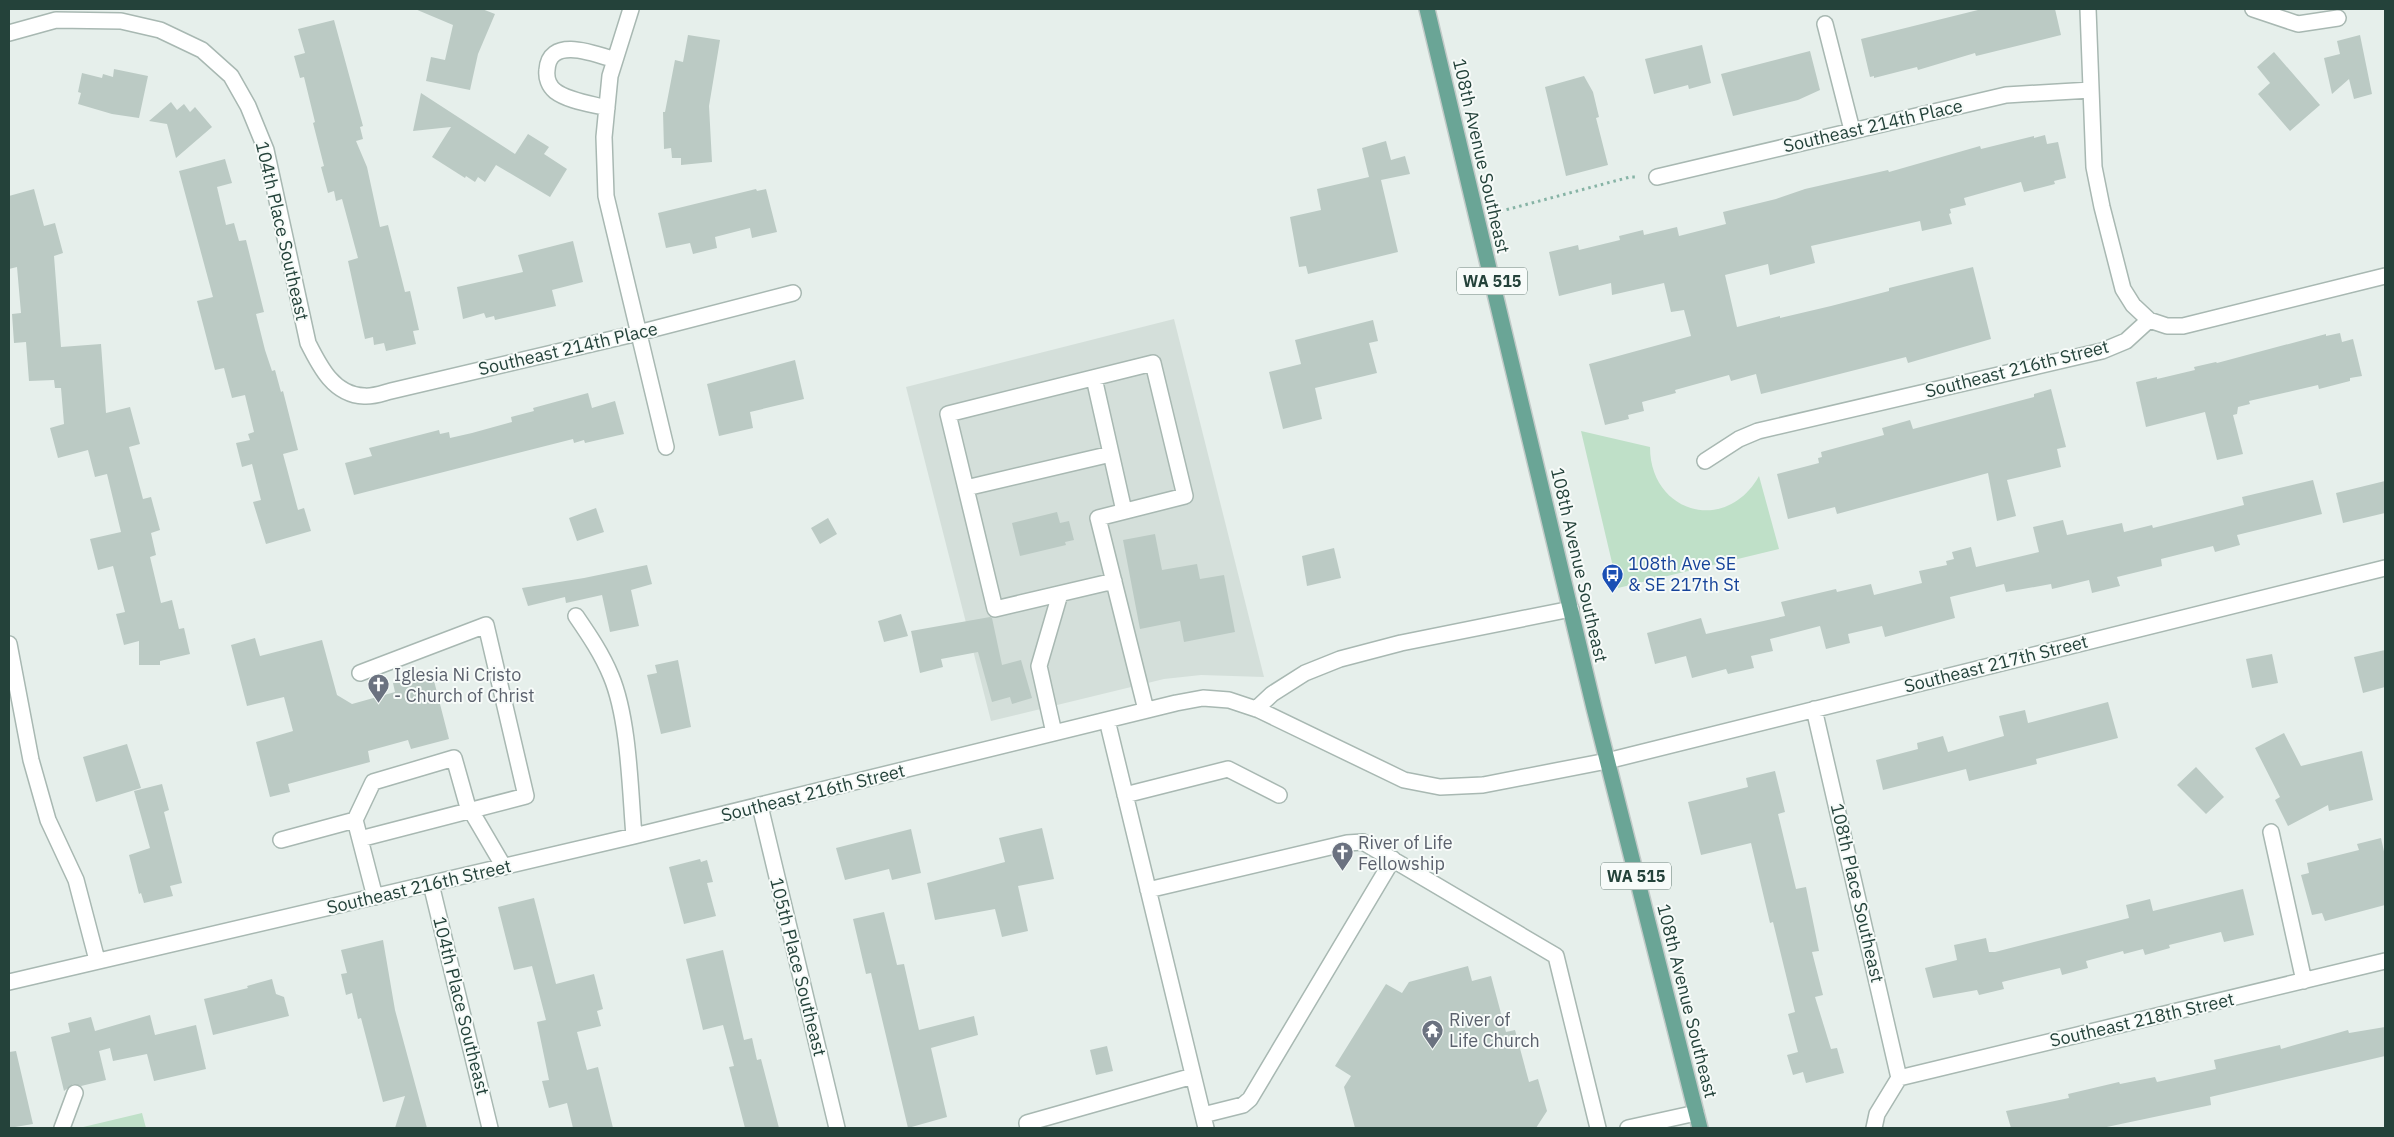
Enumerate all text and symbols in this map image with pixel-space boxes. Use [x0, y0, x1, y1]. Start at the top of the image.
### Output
street label: 108th Avenue Southeast [1448, 56, 1515, 256]
street label: Southeast 214th Place [1781, 94, 1965, 157]
street label: 104th Place Southeast [251, 139, 314, 323]
road number: WA 515 [1457, 268, 1527, 294]
street label: Southeast 214th Place [476, 317, 660, 380]
street label: Southeast 216th Street [1923, 335, 2111, 402]
street label: 108th Avenue Southeast [1546, 465, 1613, 665]
place label: 108th Ave SE & SE 217th St [1628, 552, 1740, 596]
bus stop icon: 108th Ave SE & SE 217th St [1600, 562, 1624, 593]
street label: Southeast 217th Street [1902, 630, 2090, 697]
place label: Iglesia Ni Cristo - Church of Christ [394, 663, 535, 707]
church icon: Iglesia Ni Cristo - Church of Christ [366, 673, 390, 704]
street label: Southeast 216th Street [719, 759, 907, 826]
street label: 108th Place Southeast [1826, 801, 1889, 985]
place label: River of Life Fellowship [1358, 831, 1453, 875]
church icon: River of Life Fellowship [1330, 841, 1354, 872]
street label: Southeast 216th Street [324, 854, 513, 919]
road number: WA 515 [1601, 862, 1671, 889]
street label: 105th Place Southeast [765, 875, 832, 1059]
street label: 108th Avenue Southeast [1652, 901, 1723, 1100]
street label: 104th Place Southeast [428, 914, 495, 1098]
street label: Southeast 218th Street [2047, 987, 2236, 1052]
place label: River of Life Church [1449, 1008, 1540, 1052]
temple icon: River of Life Church [1421, 1018, 1445, 1049]

